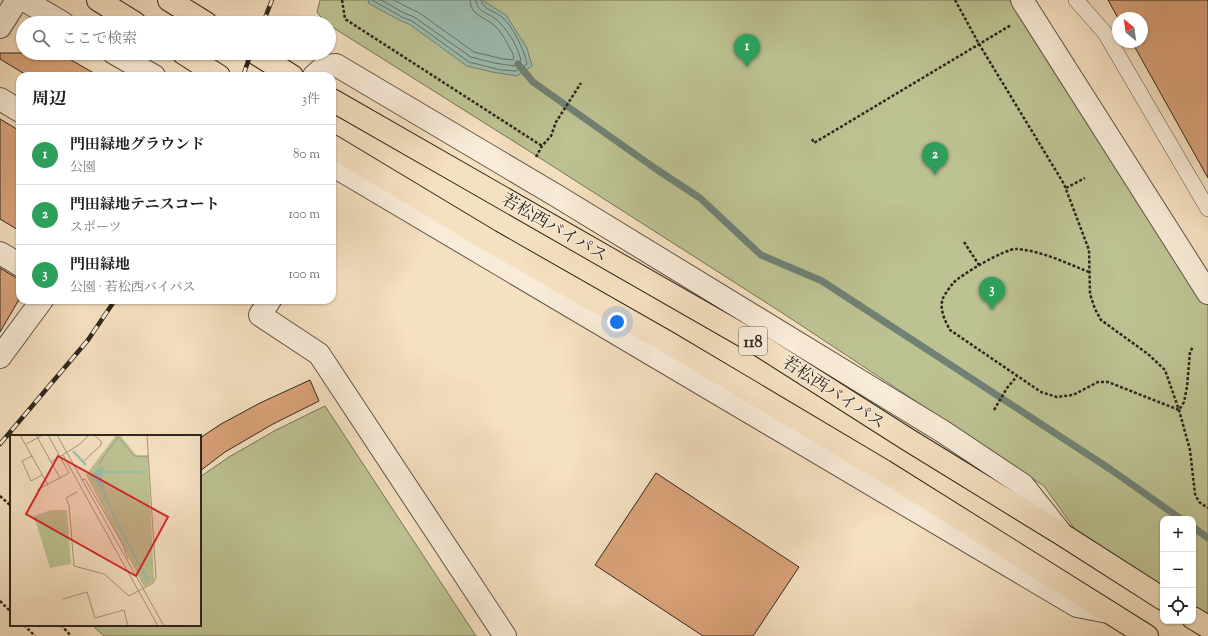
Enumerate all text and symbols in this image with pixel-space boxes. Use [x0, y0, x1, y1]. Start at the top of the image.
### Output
north arrow [1112, 12, 1148, 48]
search box [16, 16, 336, 60]
icon: search [30, 27, 52, 49]
text: ここで検索 [62, 29, 137, 50]
pin: 1 [734, 34, 760, 67]
text: 周辺 [32, 88, 66, 112]
text: 3件 [302, 91, 320, 109]
text: 門田緑地グラウンド [70, 135, 205, 156]
pin: 2 [922, 142, 948, 175]
text: 1 [43, 146, 47, 164]
text: 80 m [293, 146, 320, 164]
text: 公園 [70, 159, 96, 177]
street label: 若松西バイパス [497, 189, 611, 269]
text: 門田緑地テニスコート [70, 195, 219, 216]
text: 2 [42, 206, 48, 224]
text: 100 m [288, 206, 320, 224]
text: スポーツ [70, 219, 121, 237]
text: 門田緑地 [70, 255, 130, 276]
text: 3 [42, 266, 48, 284]
text: 100 m [288, 266, 320, 284]
pin: 3 [979, 277, 1005, 310]
text: 公園 · 若松西バイパス [70, 279, 196, 297]
your location [607, 312, 627, 332]
road number: 118 [739, 327, 767, 355]
street label: 若松西バイパス [777, 351, 889, 436]
inset map [10, 435, 201, 626]
map controls [1160, 516, 1196, 624]
button: + [1160, 516, 1196, 552]
button: − [1160, 552, 1196, 588]
button: locate [1160, 588, 1196, 624]

